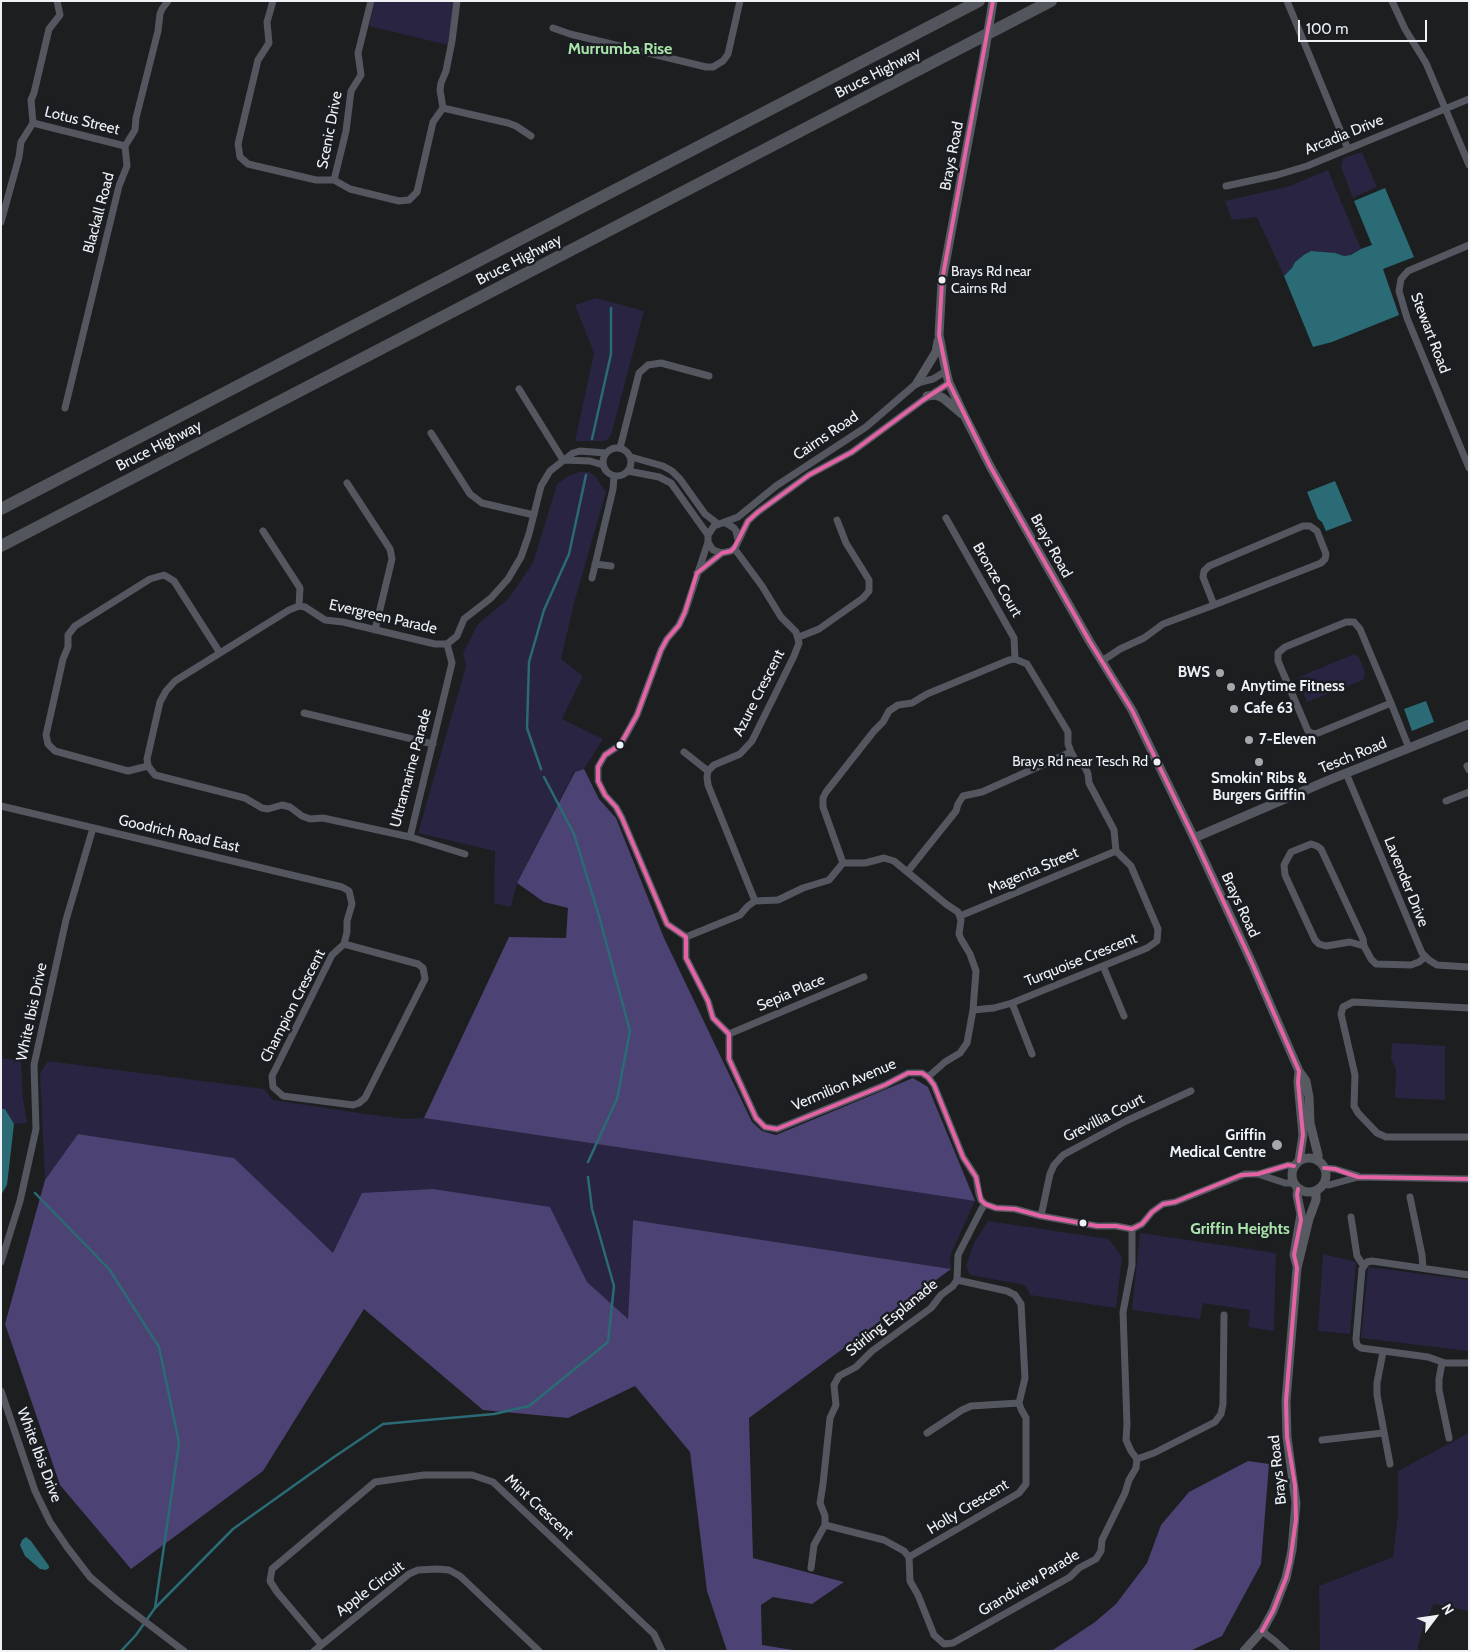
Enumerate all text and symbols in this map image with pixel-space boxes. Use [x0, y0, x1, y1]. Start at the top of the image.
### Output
scale bar [1300, 10, 1429, 42]
text: 100 m [1306, 20, 1348, 38]
district label: Murrumba Rise [568, 39, 672, 59]
street label: Bruce Highway [832, 44, 924, 102]
street label: Scenic Drive [314, 90, 346, 170]
street label: Lotus Street [43, 103, 121, 139]
street label: Arcadia Drive [1302, 111, 1386, 159]
street label: Brays Road [936, 120, 968, 192]
street label: Blackall Road [80, 170, 118, 256]
street label: Bruce Highway [473, 231, 565, 289]
place label: Brays Rd near Cairns Rd [951, 264, 1031, 296]
marker: Brays Rd near Cairns Rd [937, 275, 947, 285]
street label: Stewart Road [1406, 290, 1454, 376]
street label: Cairns Road [790, 408, 862, 464]
street label: Bruce Highway [113, 417, 205, 475]
street label: Brays Road [1026, 511, 1076, 581]
street label: Bronze Court [968, 540, 1026, 620]
street label: Evergreen Parade [327, 596, 439, 638]
street label: Azure Crescent [729, 647, 789, 739]
place label: BWS [1178, 664, 1210, 682]
marker: BWS [1214, 667, 1226, 679]
place label: Anytime Fitness [1241, 678, 1345, 696]
marker: Anytime Fitness [1225, 681, 1237, 693]
place label: Cafe 63 [1244, 700, 1293, 718]
marker: Cafe 63 [1228, 703, 1240, 715]
street label: Ultramarine Parade [386, 707, 436, 829]
place label: 7-Eleven [1259, 731, 1316, 749]
marker: 7-Eleven [1243, 734, 1255, 746]
street label: Tesch Road [1316, 734, 1390, 778]
unlabelled marker [615, 740, 625, 750]
place label: Brays Rd near Tesch Rd [1012, 754, 1148, 770]
marker: Smokin' Ribs & Burgers Griffin [1253, 756, 1265, 768]
marker: Brays Rd near Tesch Rd [1152, 757, 1162, 767]
place label: Smokin' Ribs & Burgers Griffin [1211, 770, 1307, 805]
street label: Goodrich Road East [117, 811, 241, 857]
street label: Lavender Drive [1380, 834, 1432, 930]
street label: Magenta Street [985, 844, 1081, 898]
street label: Brays Road [1217, 869, 1263, 941]
street label: Turquoise Crescent [1022, 929, 1140, 991]
street label: Champion Crescent [257, 946, 329, 1066]
street label: White Ibis Drive [13, 961, 51, 1063]
street label: Sepia Place [754, 971, 828, 1015]
street label: Vermilion Avenue [789, 1055, 899, 1115]
street label: Grevillia Court [1060, 1090, 1148, 1146]
place label: Griffin Medical Centre [1170, 1127, 1266, 1162]
marker: Griffin Medical Centre [1270, 1138, 1284, 1152]
unlabelled marker [1078, 1218, 1088, 1228]
district label: Griffin Heights [1190, 1219, 1290, 1239]
street label: Stirling Esplanade [843, 1276, 941, 1360]
street label: White Ibis Drive [13, 1405, 65, 1505]
street label: Brays Road [1265, 1434, 1291, 1506]
street label: Mint Crescent [501, 1471, 577, 1543]
street label: Holly Crescent [924, 1476, 1012, 1538]
street label: Grandview Parade [975, 1546, 1083, 1620]
street label: Apple Circuit [332, 1557, 408, 1621]
north arrow [1410, 1592, 1460, 1642]
text: N [1438, 1600, 1458, 1618]

